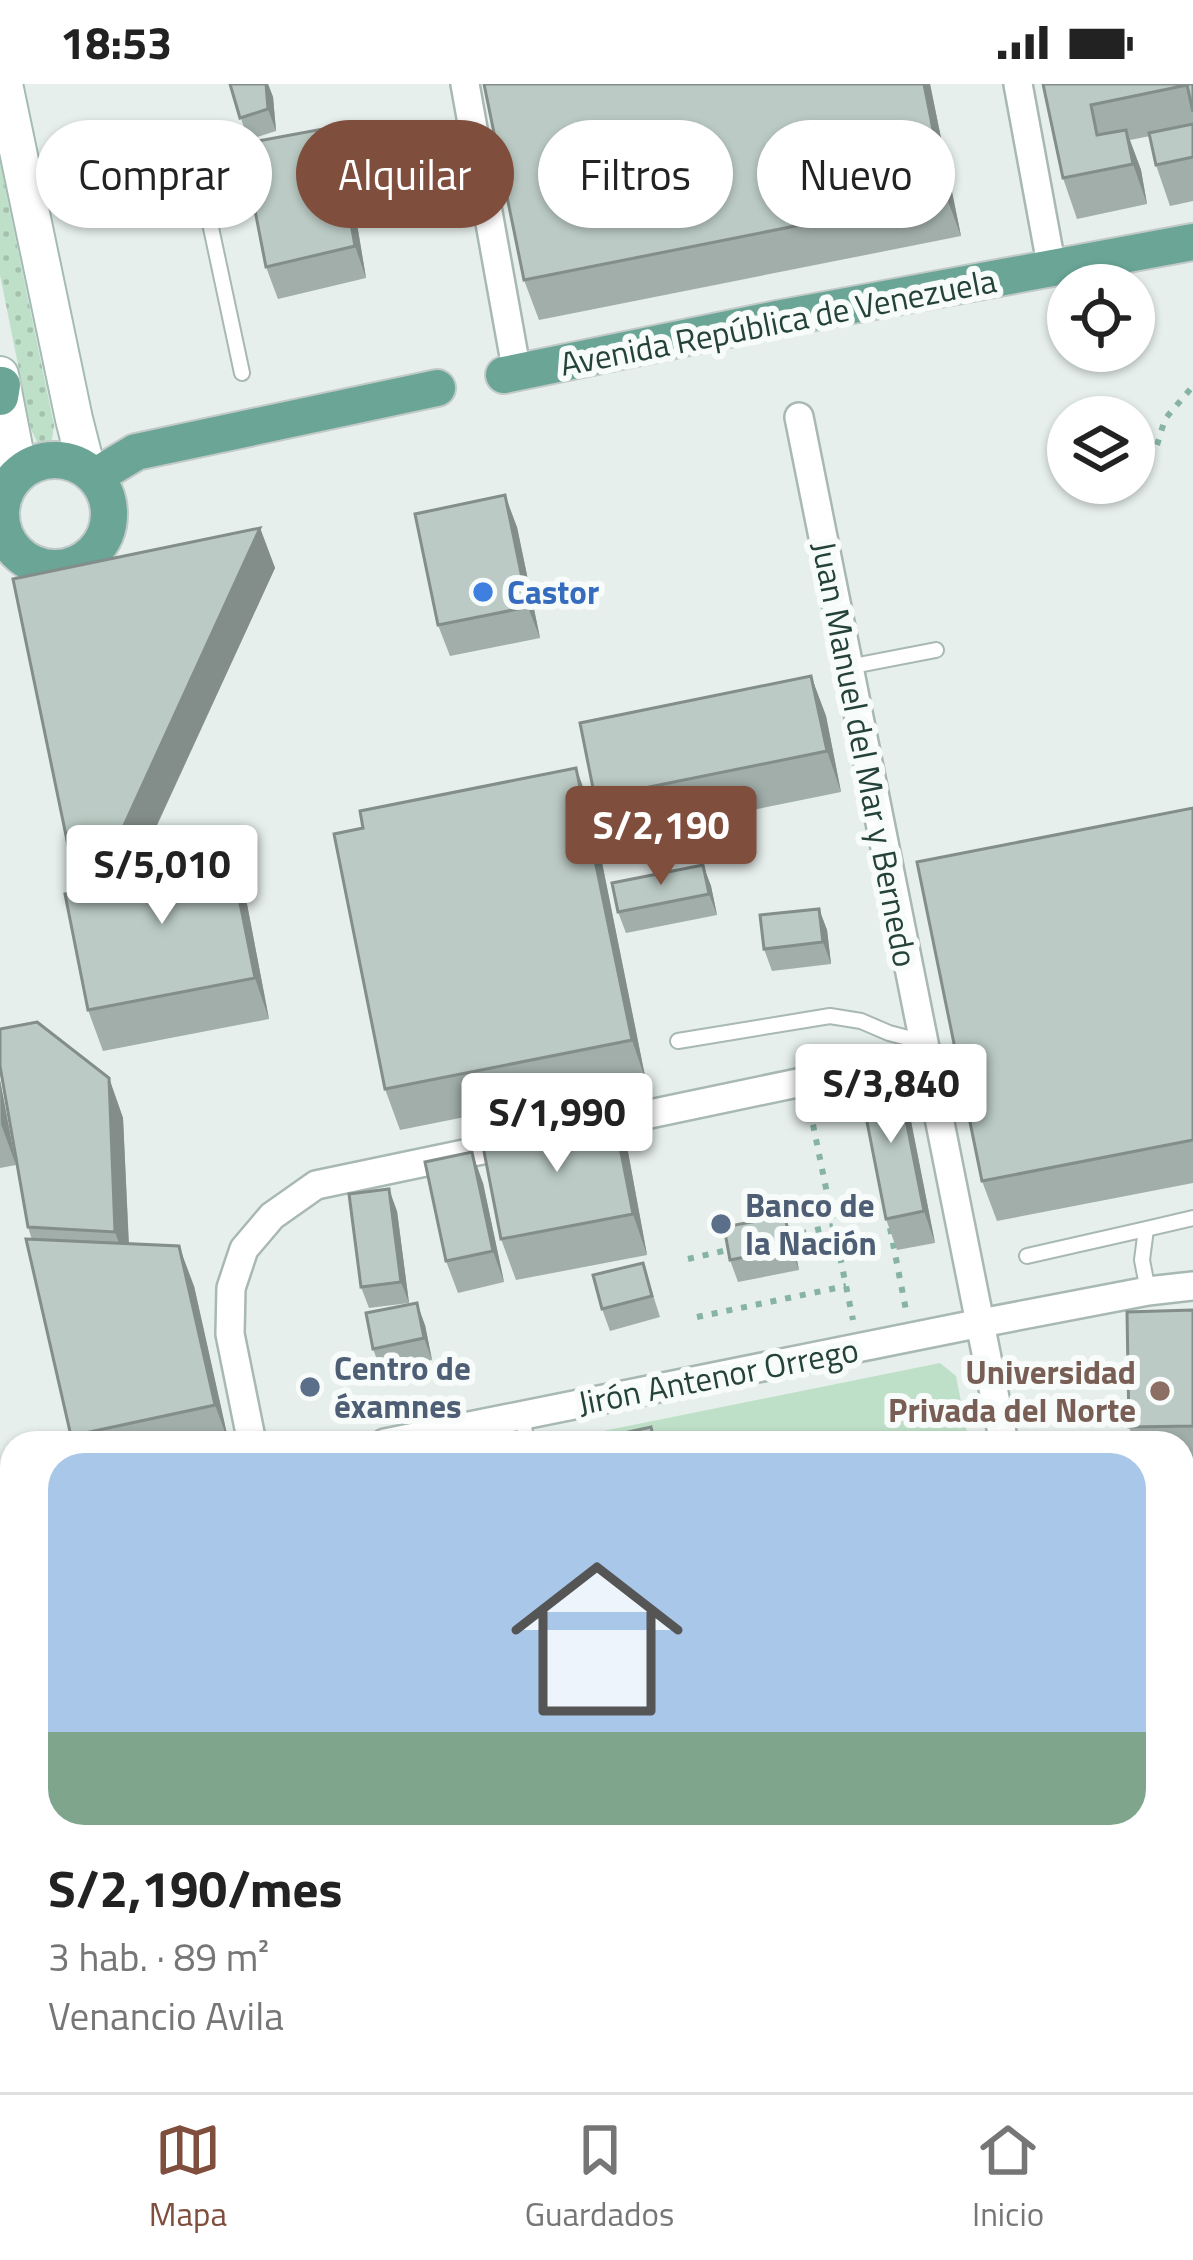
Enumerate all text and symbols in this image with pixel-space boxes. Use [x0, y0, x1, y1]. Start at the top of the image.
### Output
text: 18:53 [60, 8, 172, 76]
chip: Comprar [36, 120, 272, 228]
chip: Alquilar [296, 120, 514, 228]
chip: Filtros [538, 120, 733, 228]
chip: Nuevo [757, 120, 955, 228]
street label: Avenida República de Venezuela [556, 255, 1000, 389]
map controls [1047, 264, 1155, 504]
button: locate [1047, 264, 1155, 372]
button: layers [1047, 396, 1155, 504]
street label: Juan Manuel del Mar y Bernedo [799, 537, 931, 971]
place label: Castor [507, 567, 599, 617]
marker: Castor [470, 579, 496, 605]
pin: S/2,190 [550, 786, 772, 888]
text: S/2,190 [592, 795, 730, 854]
pin: S/5,010 [51, 825, 273, 927]
text: S/5,010 [93, 834, 231, 893]
pin: S/3,840 [780, 1044, 1002, 1146]
text: S/3,840 [822, 1053, 960, 1112]
pin: S/1,990 [446, 1073, 668, 1175]
text: S/1,990 [488, 1082, 626, 1141]
place label: Banco de la Nación [745, 1180, 877, 1268]
marker: Banco de la Nación [708, 1211, 734, 1237]
street label: Jirón Antenor Orrego [573, 1324, 863, 1428]
place label: Centro de éxamnes [334, 1343, 471, 1431]
place label: Universidad Privada del Norte [888, 1347, 1136, 1435]
marker: Centro de éxamnes [297, 1374, 323, 1400]
marker: Universidad Privada del Norte [1147, 1378, 1173, 1404]
icon: home [489, 1531, 705, 1747]
text: S/2,190/mes [48, 1849, 343, 1927]
text: 3 hab. · 89 m² [48, 1927, 269, 1986]
text: Venancio Avila [48, 1986, 284, 2045]
tab: Mapa [149, 2117, 227, 2239]
tab: Guardados [525, 2117, 674, 2239]
tab: Inicio [972, 2117, 1044, 2239]

